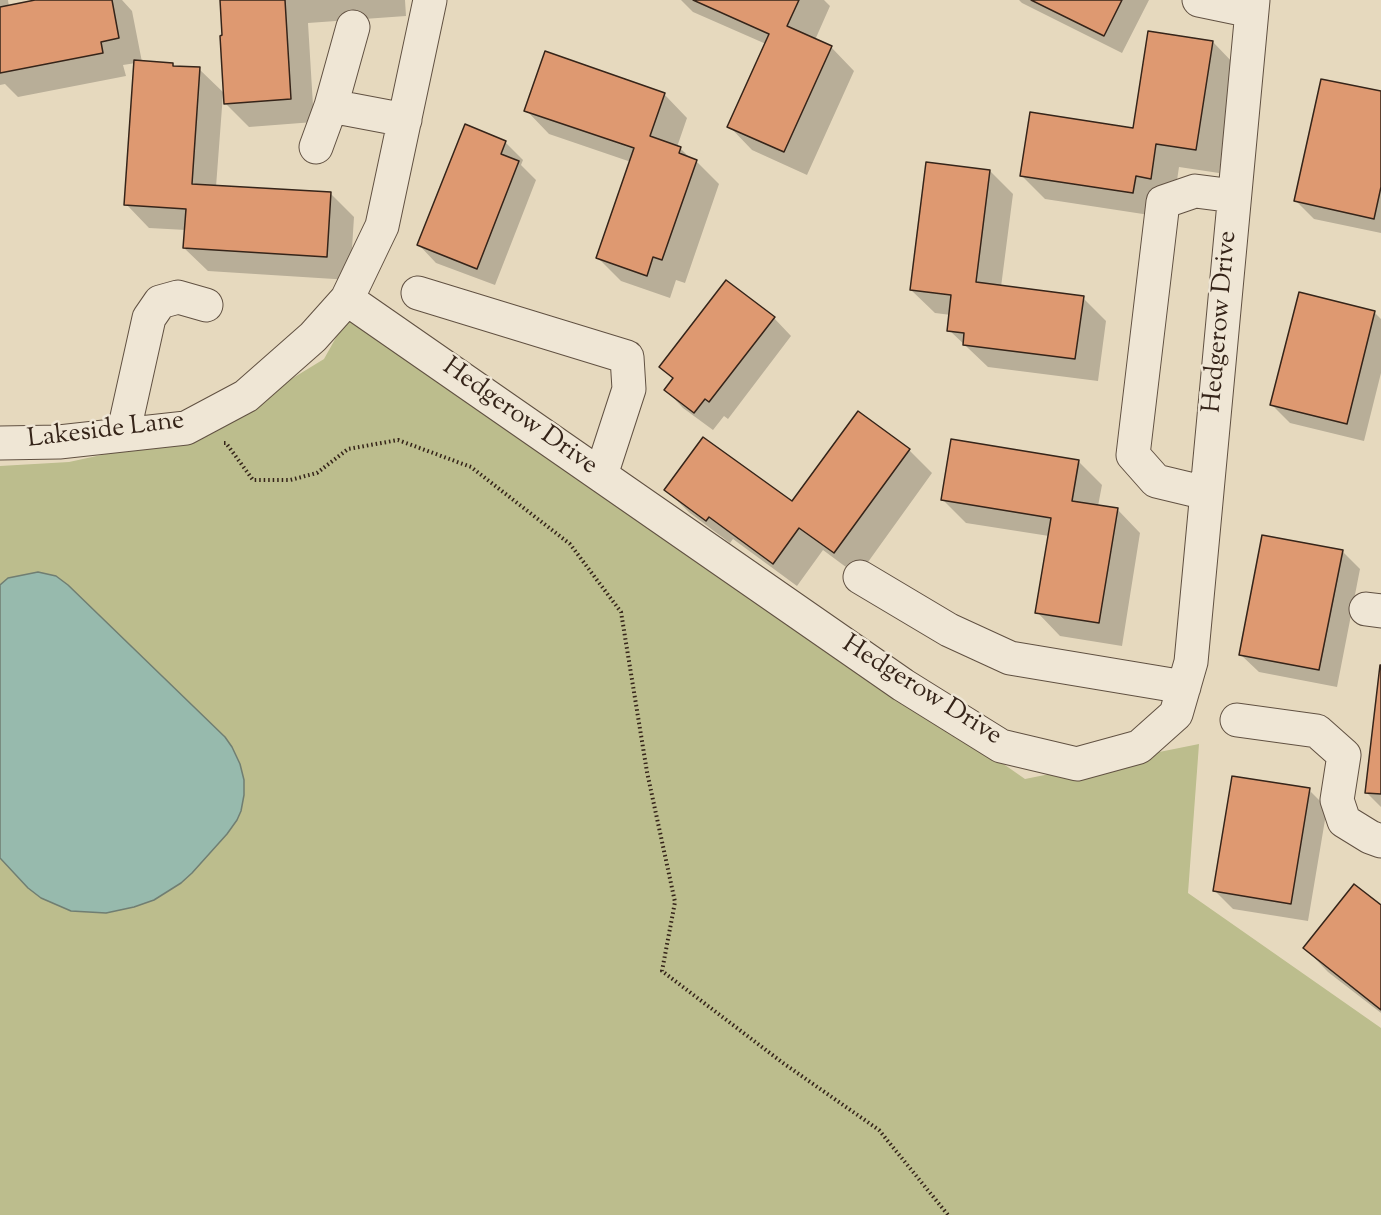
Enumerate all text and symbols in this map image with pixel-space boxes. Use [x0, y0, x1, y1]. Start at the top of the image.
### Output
street label: Hedgerow Drive [1199, 230, 1245, 414]
street label: Hedgerow Drive [435, 353, 603, 483]
street label: Lakeside Lane [26, 407, 186, 457]
street label: Hedgerow Drive [835, 630, 1007, 754]

